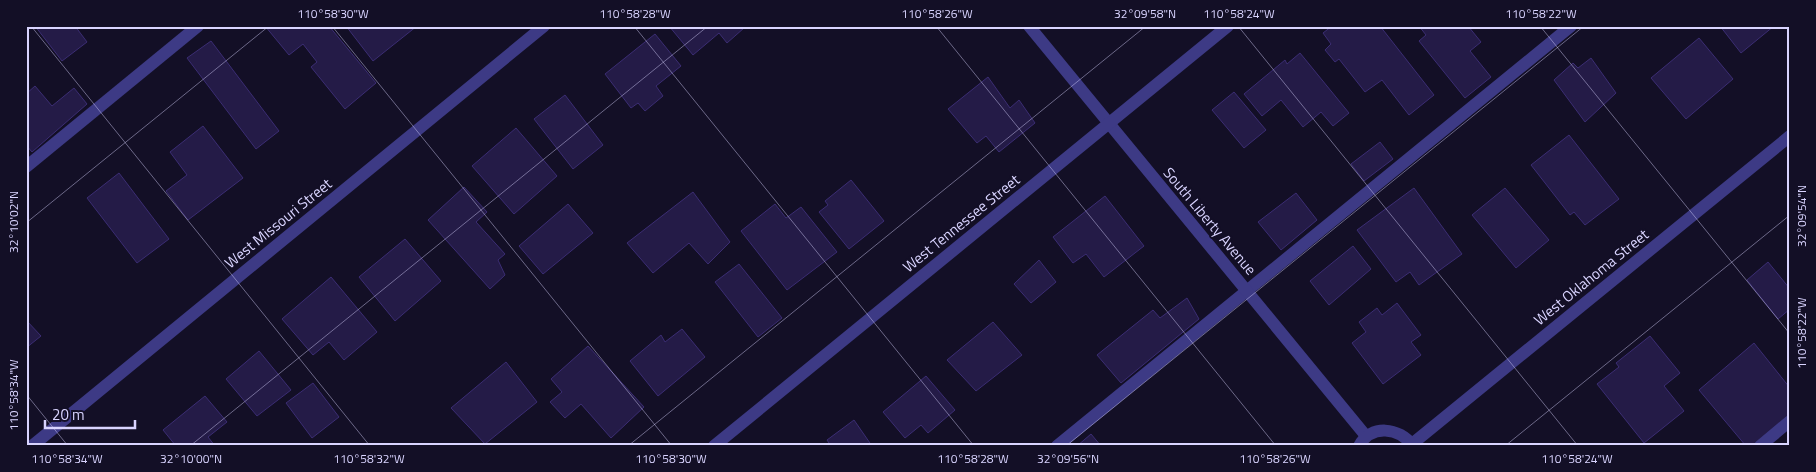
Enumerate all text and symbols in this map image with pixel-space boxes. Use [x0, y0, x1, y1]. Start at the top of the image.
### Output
text: 110°58'30"W [297, 4, 369, 23]
text: 110°58'28"W [599, 4, 671, 23]
text: 110°58'26"W [901, 4, 973, 23]
text: 32°09'58"N [1114, 4, 1176, 23]
text: 110°58'24"W [1203, 4, 1275, 23]
text: 110°58'22"W [1505, 4, 1577, 23]
street label: South Liberty Avenue [1158, 162, 1262, 280]
street label: West Tennessee Street [897, 168, 1025, 278]
street label: West Missouri Street [219, 172, 337, 274]
text: 32°09'54"N [1792, 185, 1811, 247]
text: 32°10'02"N [4, 191, 23, 253]
street label: West Oklahoma Street [1529, 223, 1654, 331]
text: 110°58'22"W [1792, 297, 1811, 369]
text: 110°58'34"W [4, 359, 23, 431]
scale bar [45, 397, 135, 429]
text: 20 m [52, 403, 85, 426]
text: 110°58'34"W [31, 449, 103, 468]
text: 32°10'00"N [160, 449, 222, 468]
text: 110°58'32"W [333, 449, 405, 468]
text: 110°58'30"W [635, 449, 707, 468]
text: 110°58'28"W [937, 449, 1009, 468]
text: 32°09'56"N [1037, 449, 1099, 468]
text: 110°58'26"W [1239, 449, 1311, 468]
text: 110°58'24"W [1541, 449, 1613, 468]

